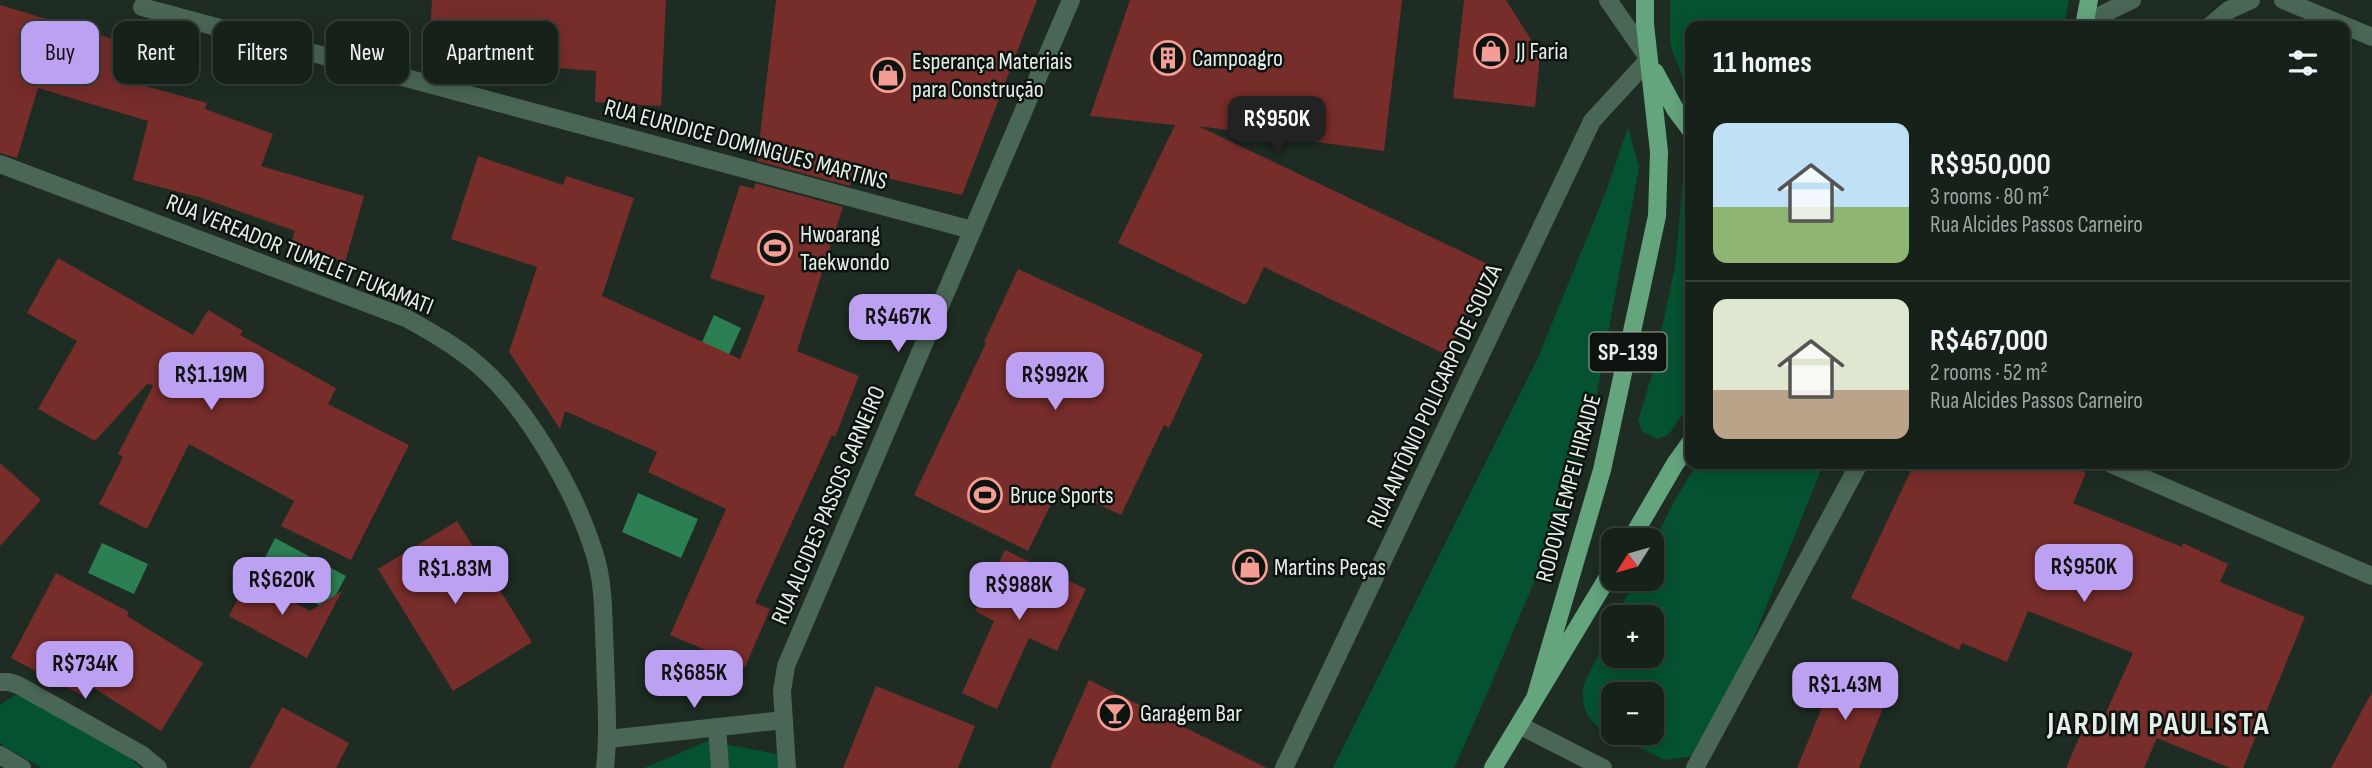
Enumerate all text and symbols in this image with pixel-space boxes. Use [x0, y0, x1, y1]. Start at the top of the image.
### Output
chip: Buy [21, 21, 99, 84]
chip: Rent [113, 21, 199, 84]
chip: Filters [213, 21, 312, 84]
chip: New [326, 21, 409, 84]
chip: Apartment [423, 21, 558, 84]
shop icon: JJ Faria [1472, 32, 1510, 70]
place label: JJ Faria [1515, 37, 1568, 66]
building icon: Campoagro [1149, 39, 1187, 77]
place label: Campoagro [1192, 44, 1283, 73]
icon: filters [2284, 44, 2322, 82]
text: 11 homes [1713, 45, 1812, 81]
place label: Esperança Materiais para Construção [912, 47, 1072, 104]
shop icon: Esperança Materiais para Construção [869, 56, 907, 94]
street label: RUA EURIDICE DOMINGUES MARTINS [601, 93, 891, 196]
pin: R$950K [1220, 96, 1334, 156]
text: R$950K [1244, 105, 1310, 133]
text: R$950,000 [1930, 147, 2051, 183]
icon: home [1769, 151, 1853, 235]
text: 3 rooms · 80 m² [1930, 183, 2049, 211]
street label: RUA VEREADOR TUMELET FUKAMATI [162, 188, 438, 321]
text: Rua Alcides Passos Carneiro [1930, 211, 2143, 239]
place label: Hwoarang Taekwondo [800, 220, 890, 277]
sports icon: Hwoarang Taekwondo [756, 229, 794, 267]
street label: RUA ANTÔNIO POLICARPO DE SOUZA [1361, 259, 1509, 533]
pin: R$467K [841, 294, 955, 354]
text: R$467K [865, 303, 931, 331]
text: R$467,000 [1930, 323, 2048, 359]
icon: home [1769, 327, 1853, 411]
road number: SP-139 [1590, 332, 1666, 372]
pin: R$1.19M [146, 352, 276, 412]
pin: R$992K [998, 352, 1112, 412]
text: 2 rooms · 52 m² [1930, 359, 2048, 387]
text: R$1.19M [175, 361, 247, 389]
text: R$992K [1022, 361, 1088, 389]
street label: RUA ALCIDES PASSOS CARNEIRO [765, 382, 892, 629]
text: Rua Alcides Passos Carneiro [1930, 387, 2143, 415]
street label: RODOVIA EMPEI HIRAIDE [1529, 391, 1608, 585]
sports icon: Bruce Sports [966, 476, 1004, 514]
place label: Bruce Sports [1010, 481, 1114, 510]
north arrow [1601, 528, 1664, 592]
map controls [1601, 528, 1664, 745]
pin: R$950K [2027, 544, 2141, 604]
pin: R$1.83M [390, 546, 520, 606]
shop icon: Martins Peças [1231, 548, 1269, 586]
place label: Martins Peças [1274, 553, 1386, 582]
text: R$950K [2051, 553, 2117, 581]
text: R$1.83M [418, 555, 492, 583]
pin: R$620K [225, 558, 339, 617]
pin: R$988K [962, 562, 1076, 622]
text: R$620K [249, 566, 315, 594]
text: R$988K [985, 571, 1053, 599]
button: + [1601, 605, 1664, 668]
pin: R$734K [28, 642, 142, 701]
text: R$734K [52, 650, 118, 678]
pin: R$685K [637, 650, 751, 710]
text: R$685K [661, 659, 727, 687]
pin: R$1.43M [1780, 662, 1910, 722]
text: R$1.43M [1808, 671, 1882, 699]
button: − [1601, 682, 1664, 745]
bar icon: Garagem Bar [1096, 694, 1134, 732]
place label: Garagem Bar [1140, 699, 1242, 728]
district label: JARDIM PAULISTA [2046, 705, 2271, 744]

